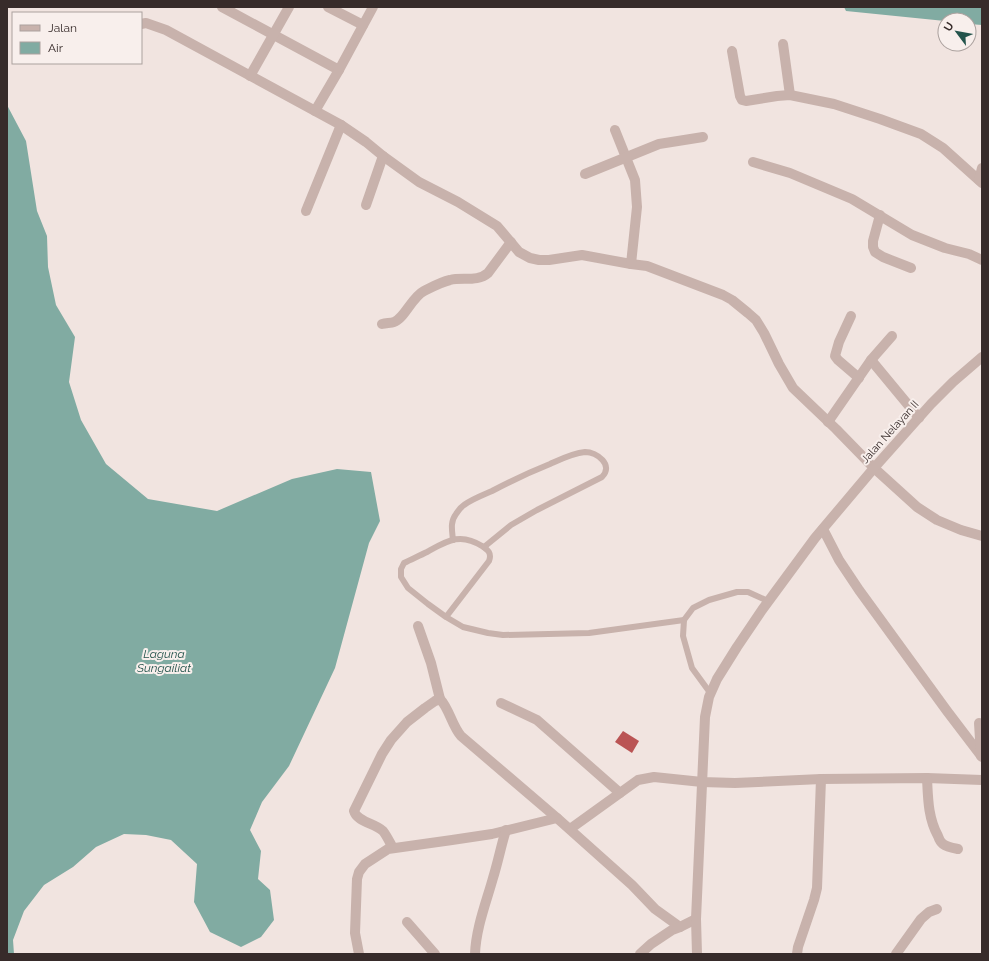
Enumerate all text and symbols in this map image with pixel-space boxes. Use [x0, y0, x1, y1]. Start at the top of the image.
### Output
legend [12, 12, 142, 64]
north arrow [937, 12, 977, 52]
text: U [941, 20, 957, 34]
text: Jalan [48, 21, 77, 35]
text: Air [48, 41, 64, 55]
street label: Jalan Nelayan II [859, 398, 921, 466]
water label: Laguna Sungailiat [136, 647, 191, 675]

